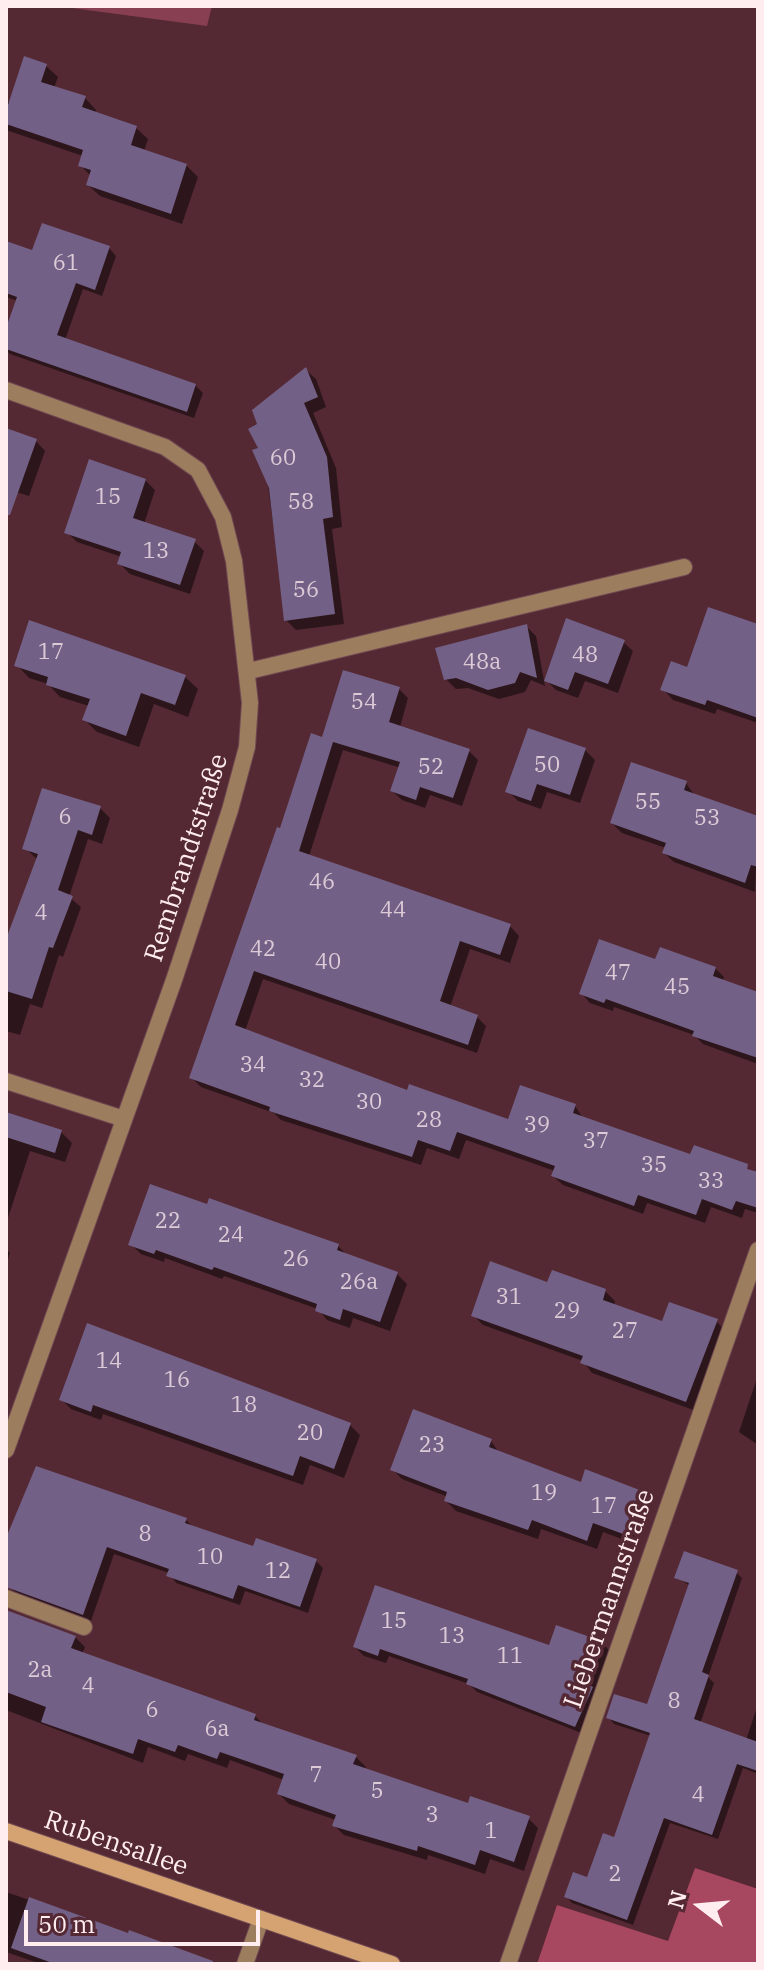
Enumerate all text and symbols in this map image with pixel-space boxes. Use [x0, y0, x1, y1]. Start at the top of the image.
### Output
house number: 61 [53, 251, 79, 277]
house number: 60 [270, 446, 296, 472]
house number: 15 [95, 485, 121, 511]
house number: 58 [288, 490, 314, 516]
house number: 13 [143, 539, 169, 565]
house number: 56 [293, 578, 319, 604]
house number: 17 [38, 640, 64, 666]
house number: 48 [572, 643, 598, 669]
house number: 48a [463, 650, 501, 676]
house number: 54 [351, 690, 377, 716]
street label: Rembrandtstraße [139, 750, 235, 966]
house number: 50 [534, 753, 560, 779]
house number: 52 [418, 755, 444, 781]
house number: 55 [635, 790, 661, 816]
house number: 6 [58, 805, 72, 831]
house number: 53 [694, 806, 720, 832]
house number: 46 [309, 870, 335, 896]
house number: 44 [380, 898, 406, 924]
house number: 4 [34, 901, 48, 927]
house number: 42 [250, 937, 276, 963]
house number: 40 [315, 950, 341, 976]
house number: 47 [605, 961, 631, 987]
house number: 45 [664, 975, 690, 1001]
house number: 34 [240, 1053, 266, 1079]
house number: 32 [299, 1068, 325, 1094]
house number: 30 [356, 1090, 382, 1116]
house number: 28 [416, 1108, 442, 1134]
house number: 39 [524, 1113, 550, 1139]
house number: 37 [583, 1129, 609, 1155]
house number: 35 [641, 1153, 667, 1179]
house number: 33 [698, 1169, 724, 1195]
house number: 22 [155, 1209, 181, 1235]
house number: 24 [218, 1223, 244, 1249]
house number: 26 [283, 1247, 309, 1273]
house number: 26a [340, 1270, 378, 1296]
house number: 31 [496, 1285, 522, 1311]
house number: 29 [554, 1299, 580, 1325]
house number: 27 [612, 1319, 638, 1345]
house number: 14 [96, 1349, 122, 1375]
house number: 16 [164, 1368, 190, 1394]
house number: 18 [231, 1393, 257, 1419]
house number: 20 [297, 1421, 323, 1447]
house number: 23 [419, 1433, 445, 1459]
house number: 19 [531, 1481, 557, 1507]
street label: Liebermannstraße [558, 1486, 662, 1712]
house number: 17 [591, 1494, 617, 1520]
house number: 8 [138, 1522, 152, 1548]
house number: 10 [197, 1545, 223, 1571]
house number: 12 [265, 1559, 291, 1585]
house number: 15 [381, 1609, 407, 1635]
house number: 13 [439, 1624, 465, 1650]
house number: 11 [497, 1644, 523, 1670]
house number: 2a [27, 1658, 53, 1684]
house number: 4 [81, 1674, 95, 1700]
house number: 8 [667, 1689, 681, 1715]
house number: 6 [145, 1698, 159, 1724]
house number: 6a [204, 1717, 230, 1743]
house number: 7 [309, 1763, 323, 1789]
house number: 5 [370, 1779, 384, 1805]
house number: 4 [691, 1783, 705, 1809]
house number: 3 [425, 1803, 439, 1829]
street label: Rubensallee [40, 1805, 192, 1883]
house number: 1 [484, 1819, 498, 1845]
house number: 2 [608, 1862, 622, 1888]
north arrow [660, 1866, 740, 1946]
text: N [660, 1887, 693, 1912]
scale bar [28, 1894, 264, 1944]
text: 50 m [38, 1908, 95, 1940]

